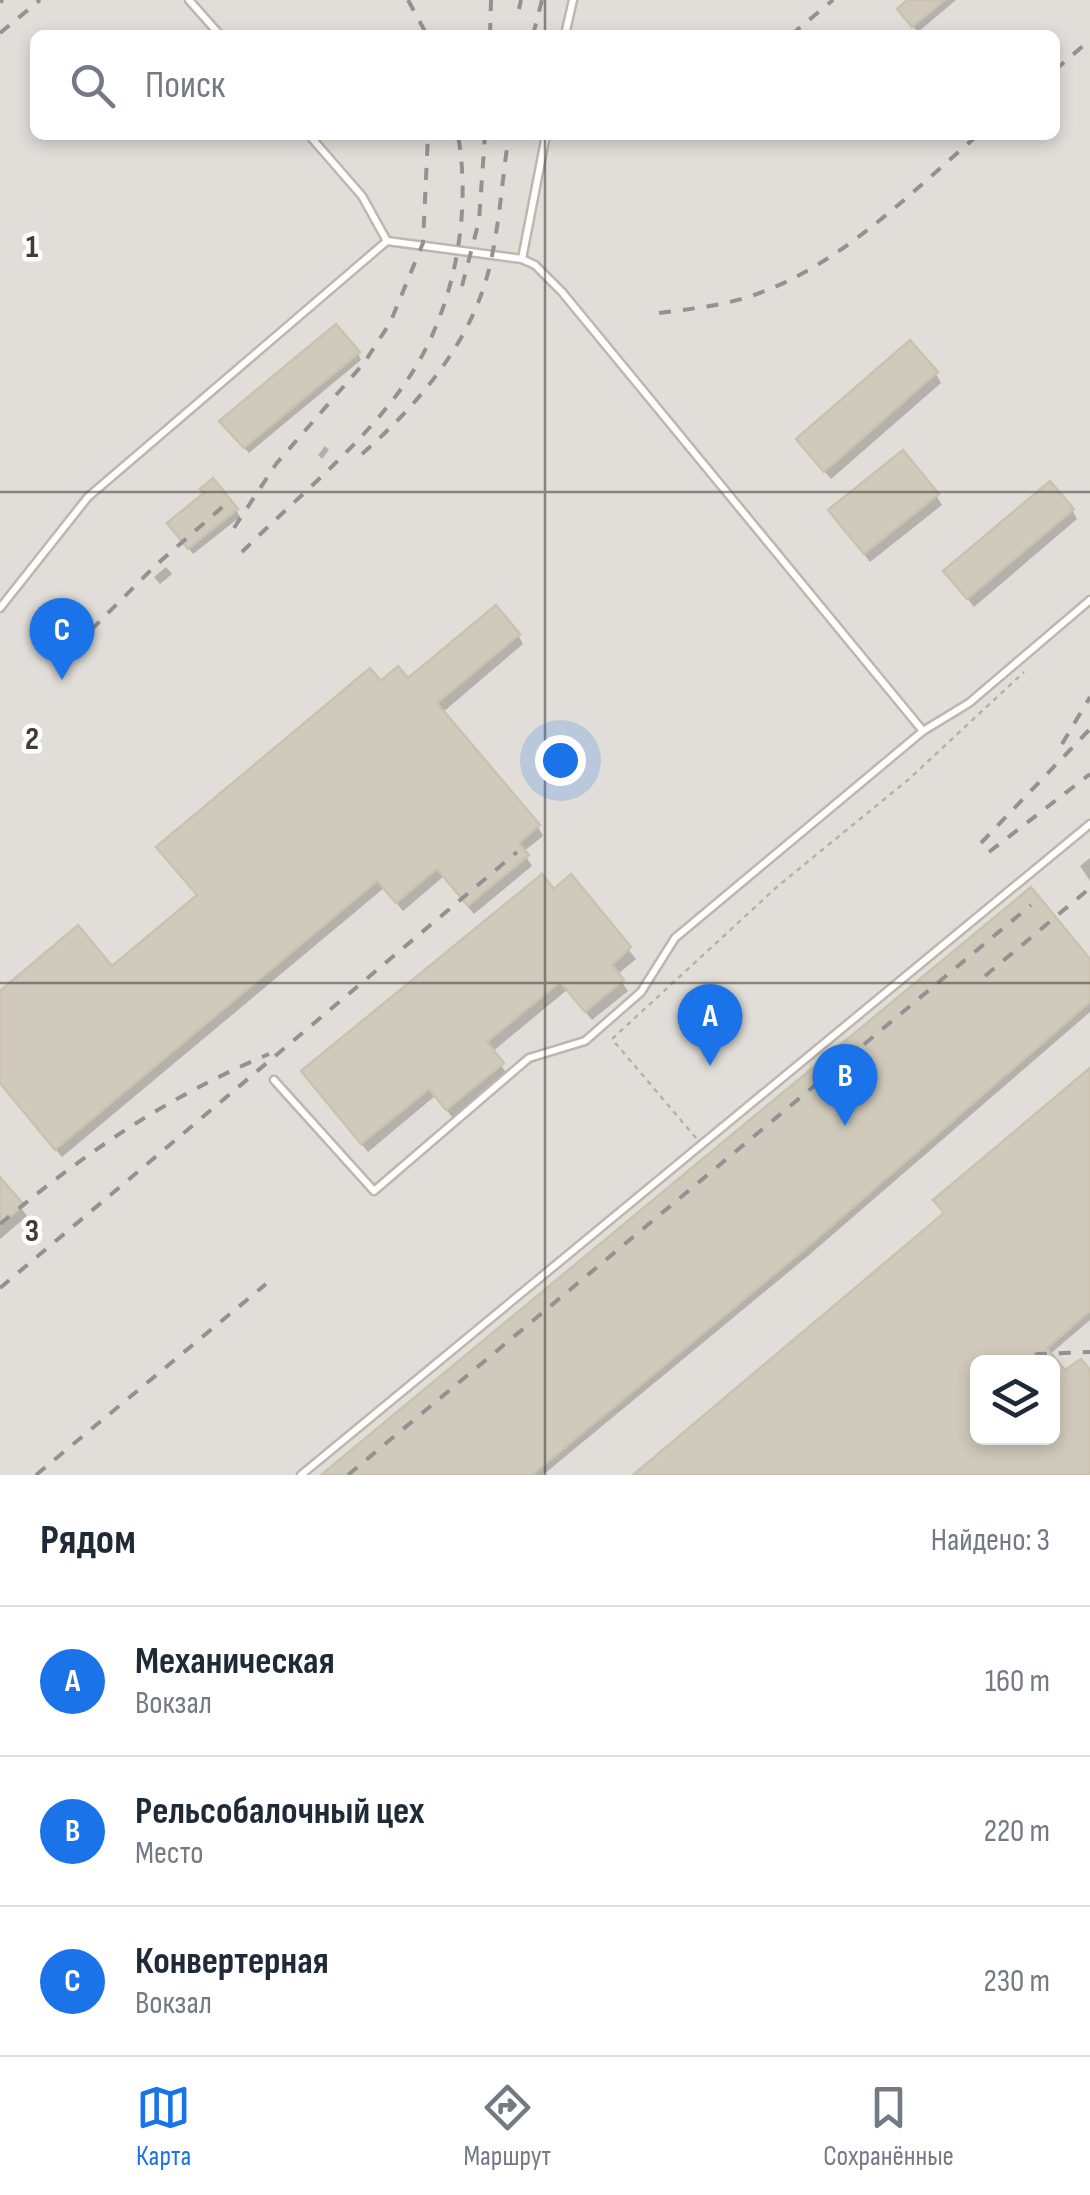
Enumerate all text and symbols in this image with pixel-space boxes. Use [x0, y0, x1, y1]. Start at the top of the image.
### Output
search box [30, 30, 1060, 140]
icon: search [65, 58, 120, 113]
text: Поиск [145, 63, 225, 108]
text: 1 [26, 228, 39, 267]
pin: C [30, 598, 94, 680]
text: 2 [25, 720, 39, 759]
your location [535, 735, 586, 786]
pin: A [678, 984, 742, 1066]
pin: B [812, 1044, 878, 1126]
text: 3 [25, 1212, 39, 1251]
map controls [970, 1355, 1060, 1445]
button: layers [970, 1355, 1060, 1445]
text: Рядом [40, 1515, 136, 1566]
text: Найдено: 3 [931, 1521, 1050, 1560]
text: Механическая [135, 1639, 335, 1684]
text: A [65, 1662, 80, 1701]
text: 160 m [985, 1662, 1050, 1701]
text: Вокзал [135, 1684, 212, 1723]
text: Рельсобалочный цех [135, 1789, 425, 1834]
text: B [65, 1812, 80, 1851]
text: 220 m [984, 1812, 1050, 1851]
text: Место [135, 1834, 204, 1873]
text: Конвертерная [135, 1939, 329, 1984]
text: C [64, 1962, 81, 2001]
text: 230 m [983, 1962, 1050, 2001]
text: Вокзал [135, 1984, 212, 2023]
tab: Карта [136, 2080, 191, 2173]
tab: Маршрут [463, 2080, 551, 2173]
tab: Сохранённые [823, 2080, 954, 2173]

